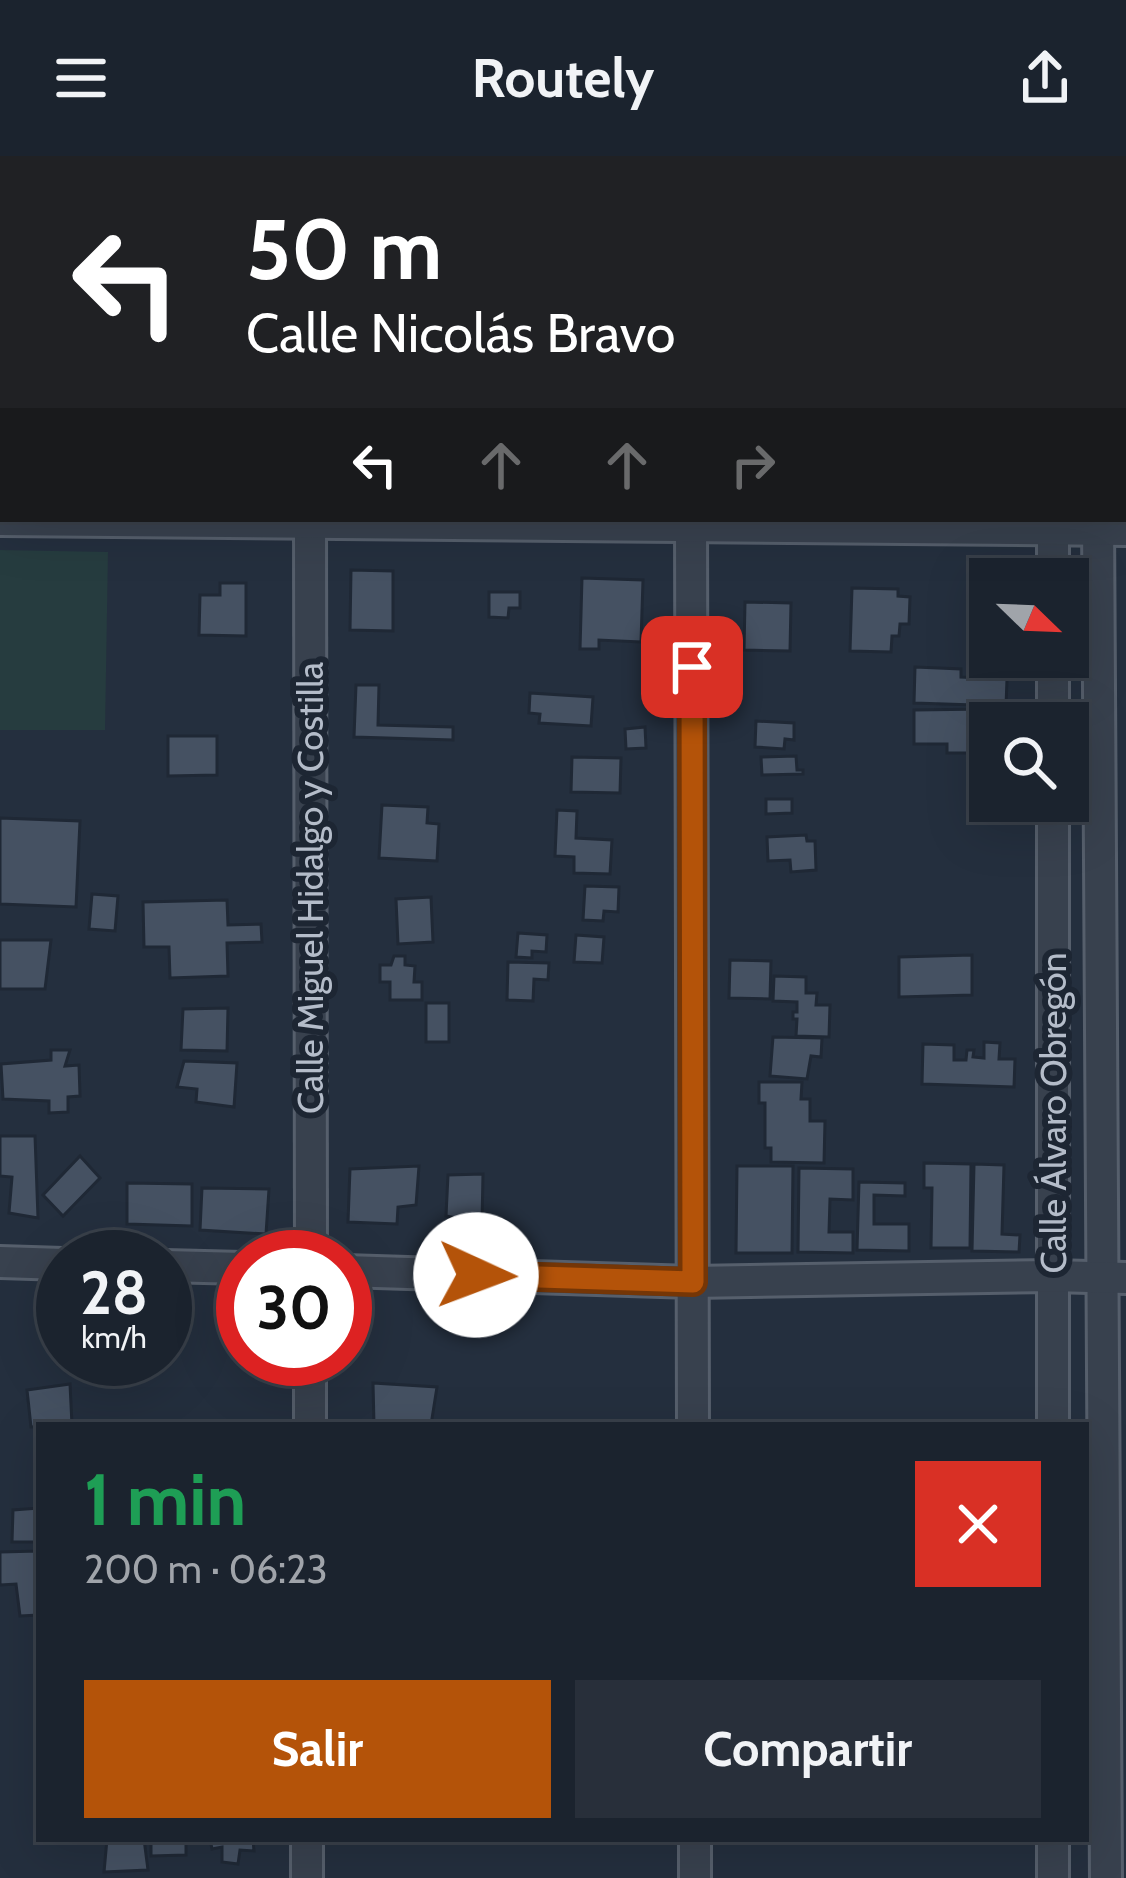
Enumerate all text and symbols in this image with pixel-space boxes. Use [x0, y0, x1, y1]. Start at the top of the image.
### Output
icon: menu [48, 45, 114, 111]
text: Routely [472, 45, 654, 111]
icon: share [1012, 45, 1078, 111]
text: 50 m [246, 198, 442, 300]
icon: left [48, 204, 204, 360]
text: Calle Nicolás Bravo [246, 300, 676, 366]
icon: left [342, 432, 408, 498]
icon: ahead [468, 432, 534, 498]
icon: ahead [594, 432, 660, 498]
icon: right [720, 432, 786, 498]
north arrow [969, 558, 1089, 678]
map controls [969, 558, 1089, 822]
pin [641, 616, 743, 718]
icon: arrive [659, 634, 725, 700]
street label: Calle Miguel Hidalgo y Costilla [288, 662, 332, 1114]
button: search [969, 702, 1089, 822]
street label: Calle Álvaro Obregón [1031, 952, 1075, 1274]
position arrow [413, 1212, 539, 1338]
speed limit sign: 30 [216, 1230, 372, 1386]
text: 28 [80, 1256, 148, 1329]
text: km/h [81, 1319, 147, 1356]
text: 1 min [84, 1456, 246, 1543]
button: close [915, 1461, 1041, 1587]
text: 200 m · 06:23 [84, 1545, 328, 1593]
button: Salir [84, 1680, 551, 1818]
button: Compartir [575, 1680, 1041, 1818]

